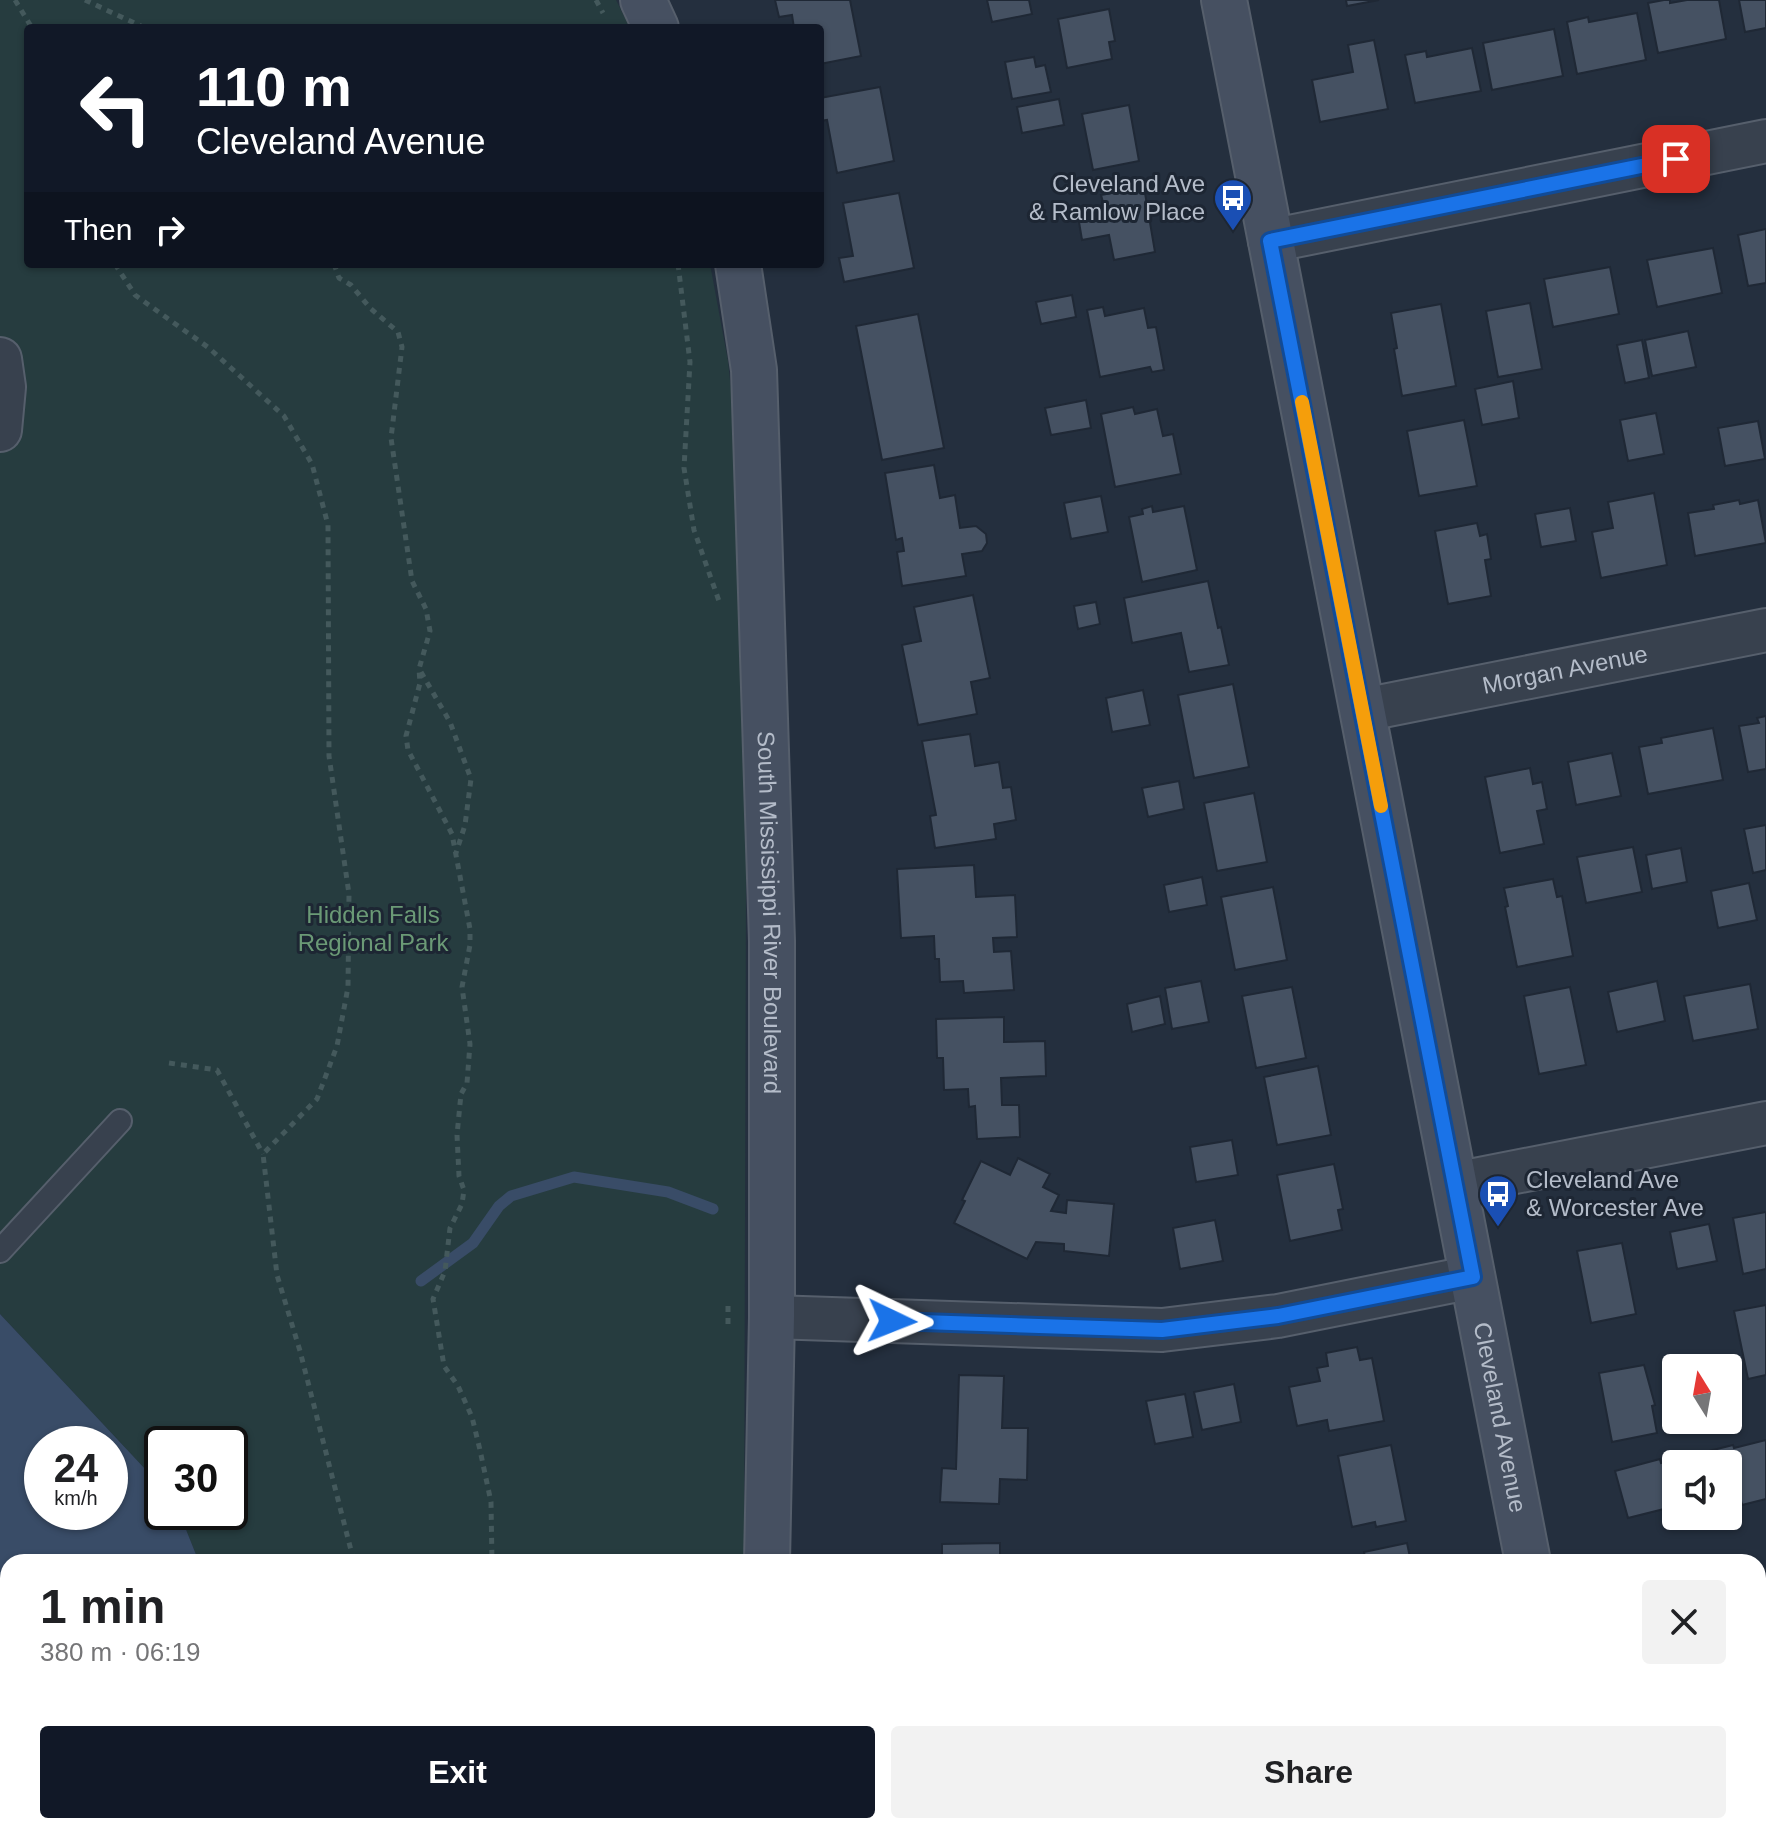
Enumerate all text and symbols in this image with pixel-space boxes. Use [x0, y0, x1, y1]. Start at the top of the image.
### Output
text: 110 m [196, 55, 352, 118]
icon: left [64, 56, 168, 160]
text: Cleveland Avenue [196, 121, 486, 162]
pin [1642, 125, 1710, 193]
icon: arrive [1654, 137, 1698, 181]
place label: Cleveland Ave & Ramlow Place [1029, 170, 1205, 225]
bus stop icon: Cleveland Ave & Ramlow Place [1212, 177, 1254, 232]
icon: right [148, 208, 192, 252]
text: Then [64, 213, 132, 246]
street label: Morgan Avenue [1480, 640, 1650, 699]
street label: South Mississippi River Boulevard [752, 731, 786, 1094]
park label: Hidden Falls Regional Park [298, 901, 449, 956]
place label: Cleveland Ave & Worcester Ave [1526, 1166, 1704, 1221]
bus stop icon: Cleveland Ave & Worcester Ave [1477, 1173, 1519, 1228]
position arrow [850, 1279, 934, 1363]
street label: Cleveland Avenue [1469, 1320, 1532, 1515]
north arrow [1662, 1354, 1742, 1434]
map controls [1662, 1354, 1742, 1530]
speed limit sign: 30 [144, 1426, 248, 1530]
text: 24 [54, 1446, 98, 1490]
button: sound [1662, 1450, 1742, 1530]
text: km/h [54, 1487, 98, 1509]
text: 1 min [40, 1580, 165, 1633]
button: close [1642, 1580, 1726, 1664]
text: 380 m · 06:19 [40, 1637, 200, 1667]
button: Exit [40, 1726, 875, 1818]
button: Share [891, 1726, 1726, 1818]

